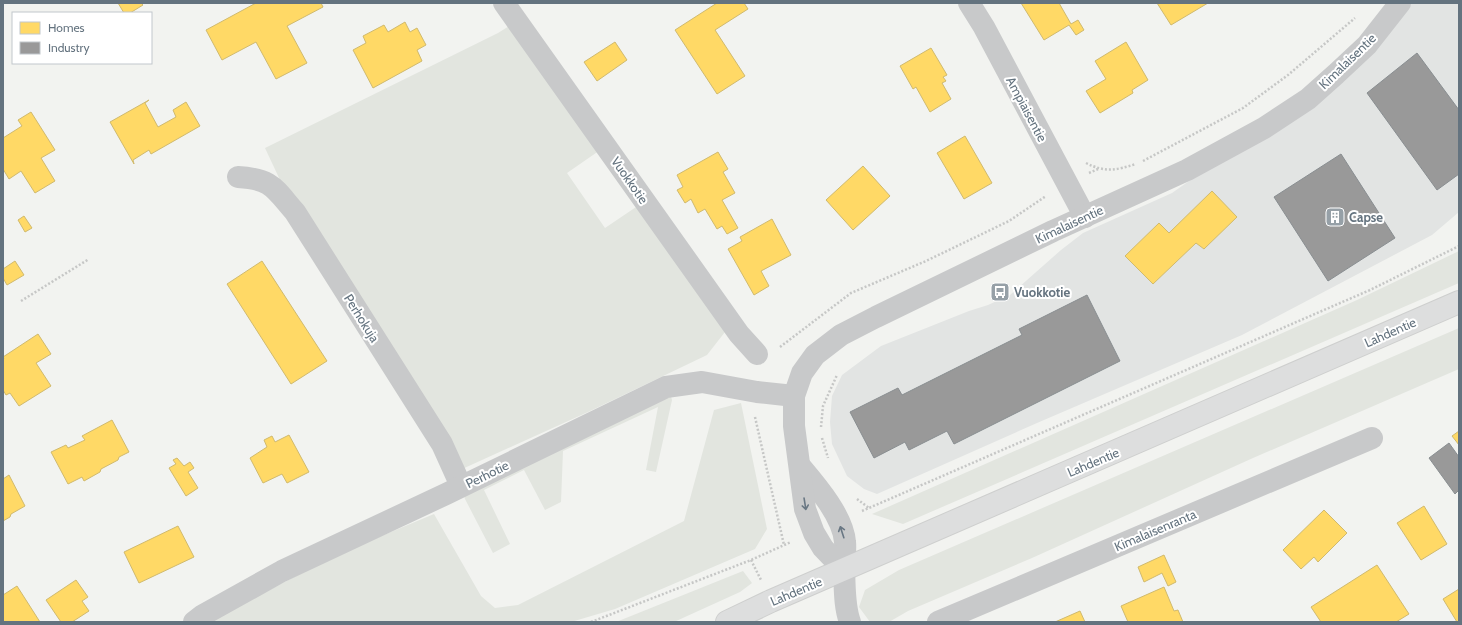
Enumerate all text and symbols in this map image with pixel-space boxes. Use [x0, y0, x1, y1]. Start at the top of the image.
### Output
legend [12, 12, 152, 64]
text: Homes [48, 20, 85, 35]
street label: Kimalaisentie [1315, 30, 1379, 92]
text: Industry [48, 40, 89, 55]
street label: Ampiaisentie [1003, 74, 1051, 145]
street label: Vuokkotie [608, 153, 652, 207]
street label: Kimalaisentie [1032, 201, 1106, 247]
building icon: Capse [1324, 206, 1346, 228]
place label: Capse [1349, 209, 1383, 225]
bus stop icon: Vuokkotie [989, 281, 1011, 303]
place label: Vuokkotie [1014, 284, 1070, 300]
street label: Perhokuja [340, 291, 383, 346]
street label: Lahdentie [1362, 313, 1419, 350]
street label: Lahdentie [1065, 444, 1122, 480]
street label: Perhotie [463, 457, 511, 491]
one-way arrow [801, 497, 809, 510]
street label: Kimalaisenranta [1112, 505, 1199, 554]
one-way arrow [838, 525, 845, 538]
street label: Lahdentie [768, 573, 825, 609]

